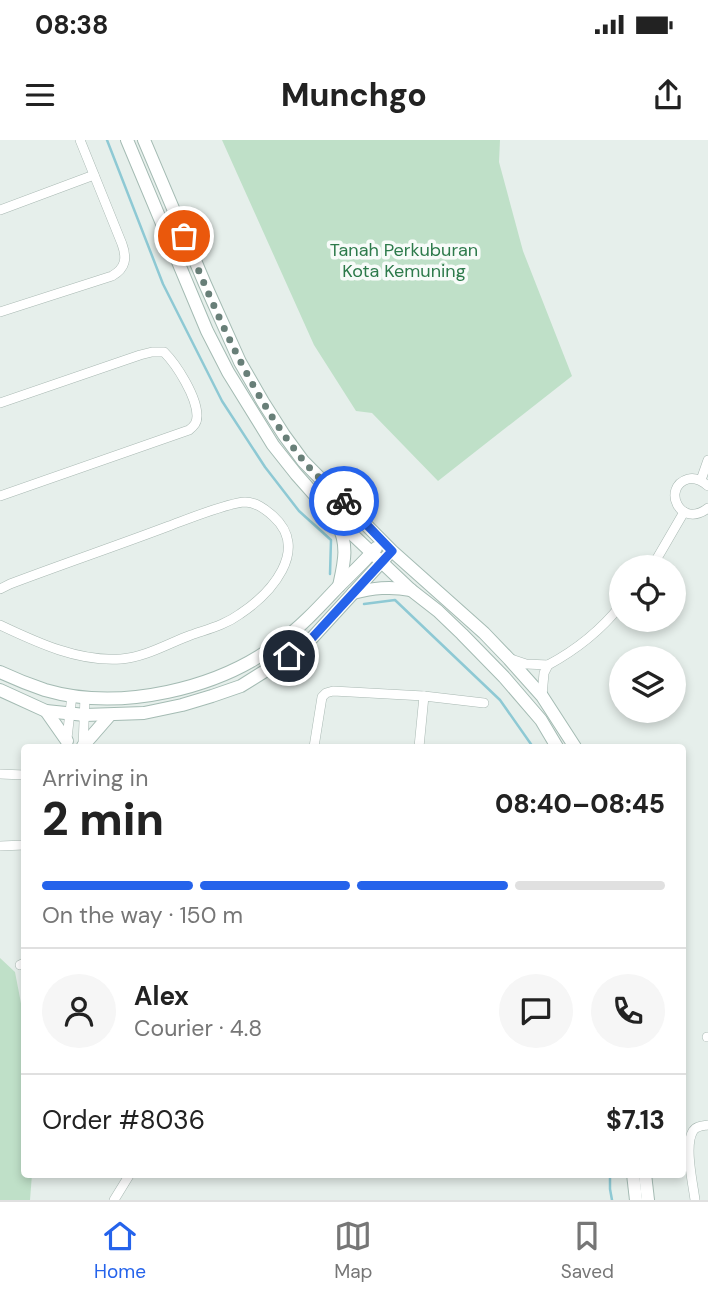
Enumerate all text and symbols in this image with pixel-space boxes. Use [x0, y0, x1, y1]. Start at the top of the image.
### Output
text: 08:38 [35, 8, 109, 42]
text: Munchgo [281, 74, 427, 116]
icon: menu [21, 76, 59, 114]
icon: share [649, 76, 687, 114]
pin [154, 206, 214, 266]
icon: bag [165, 217, 203, 255]
park label: Tanah Perkuburan Kota Kemuning [330, 238, 478, 283]
courier [309, 466, 379, 536]
icon: bike [325, 482, 363, 520]
map controls [609, 555, 686, 723]
button: locate [609, 555, 686, 632]
pin [259, 626, 319, 686]
icon: home [270, 637, 308, 675]
button: layers [609, 646, 686, 723]
text: Arriving in [42, 763, 148, 793]
text: 08:40–08:45 [495, 787, 665, 821]
text: 2 min [42, 789, 164, 849]
text: On the way · 150 m [42, 900, 243, 930]
button: person [42, 974, 116, 1048]
button: chat [499, 974, 573, 1048]
button: phone [591, 974, 665, 1048]
text: Alex [134, 979, 189, 1013]
text: Courier · 4.8 [134, 1013, 262, 1043]
text: Order #8036 [42, 1103, 205, 1137]
text: $7.13 [606, 1103, 665, 1137]
tab: Home [94, 1217, 146, 1284]
tab: Map [334, 1217, 372, 1284]
tab: Saved [561, 1217, 614, 1284]

